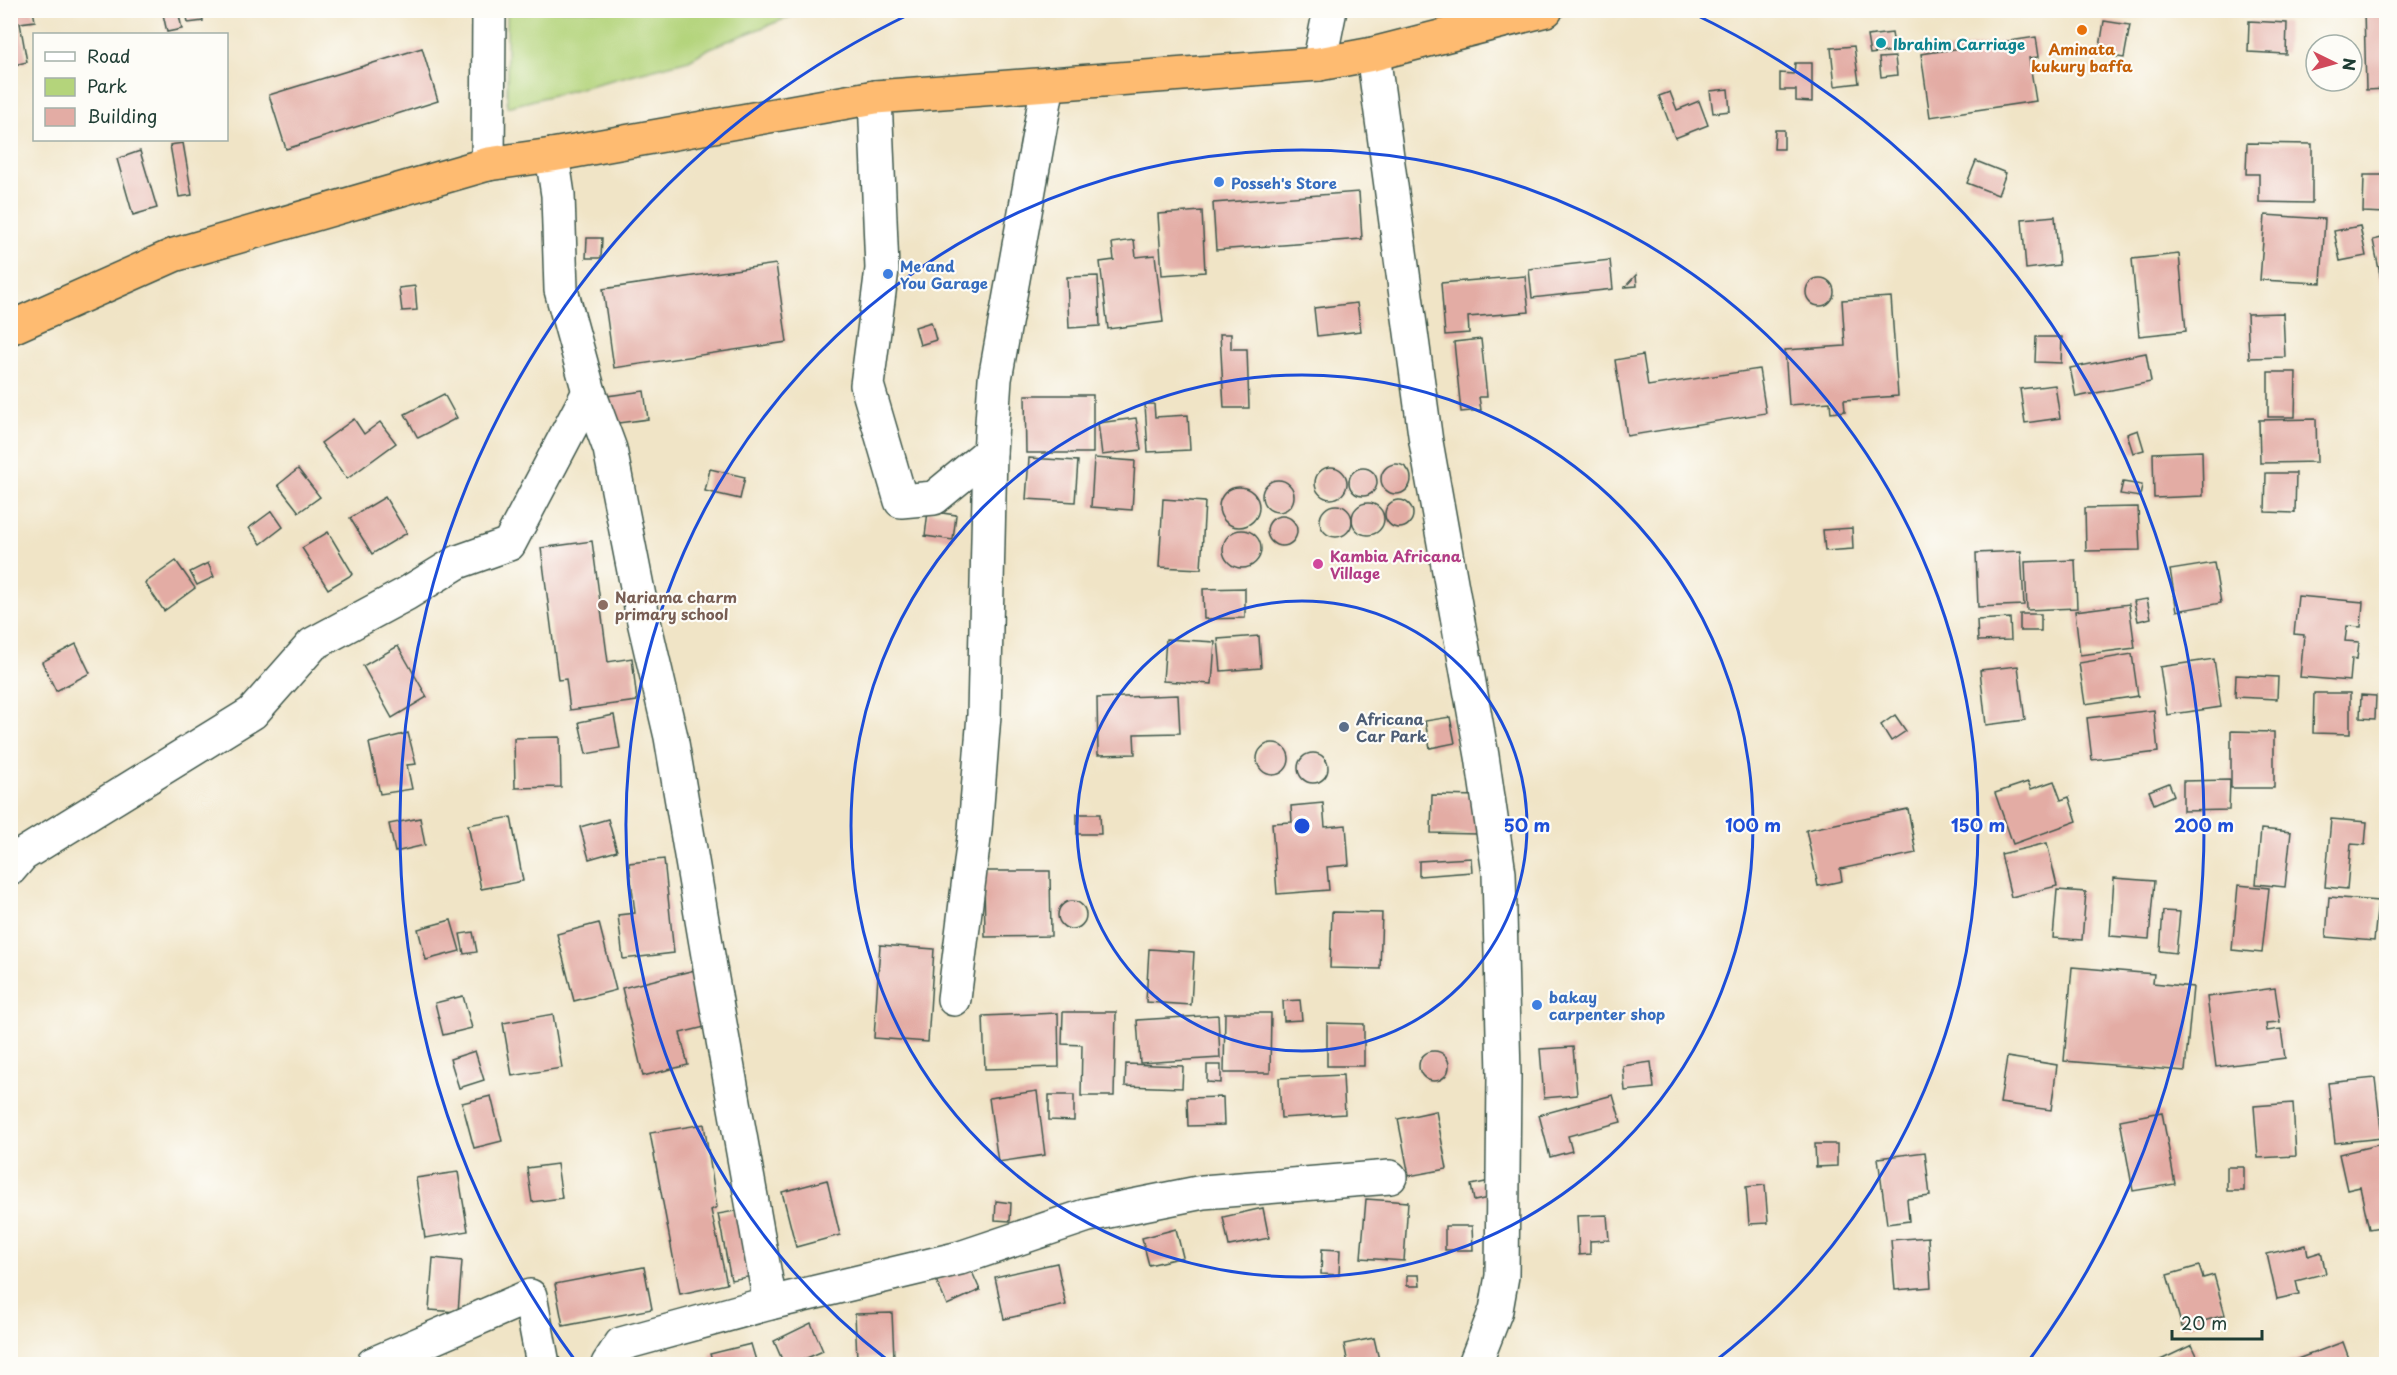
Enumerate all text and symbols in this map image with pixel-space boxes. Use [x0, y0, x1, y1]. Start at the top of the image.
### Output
marker: Aminata kukury baffa [2075, 23, 2089, 37]
place label: Ibrahim Carriage [1893, 32, 2025, 55]
legend [33, 33, 228, 141]
north arrow [2304, 33, 2364, 93]
marker: Ibrahim Carriage [1874, 36, 1888, 50]
place label: Aminata kukury baffa [2031, 37, 2133, 77]
text: Road [87, 42, 131, 69]
text: N [2337, 57, 2362, 72]
text: Park [87, 72, 127, 99]
text: Building [87, 102, 157, 129]
place label: Posseh's Store [1231, 171, 1337, 194]
marker: Posseh's Store [1212, 175, 1226, 189]
place label: Me and You Garage [900, 254, 988, 294]
marker: Me and You Garage [881, 267, 895, 281]
place label: Kambia Africana Village [1330, 544, 1462, 584]
marker: Kambia Africana Village [1311, 557, 1325, 571]
place label: Nariama charm primary school [615, 585, 737, 625]
marker: Nariama charm primary school [596, 598, 610, 612]
place label: Africana Car Park [1356, 707, 1427, 747]
marker: Africana Car Park [1337, 720, 1351, 734]
text: 50 m [1504, 811, 1550, 838]
text: 100 m [1725, 811, 1781, 838]
text: 150 m [1951, 811, 2005, 838]
text: 200 m [2174, 811, 2234, 838]
centre of rings [1292, 816, 1312, 836]
place label: bakay carpenter shop [1549, 985, 1665, 1025]
marker: bakay carpenter shop [1530, 998, 1544, 1012]
scale bar [2172, 1303, 2262, 1341]
text: 20 m [2181, 1309, 2227, 1336]

